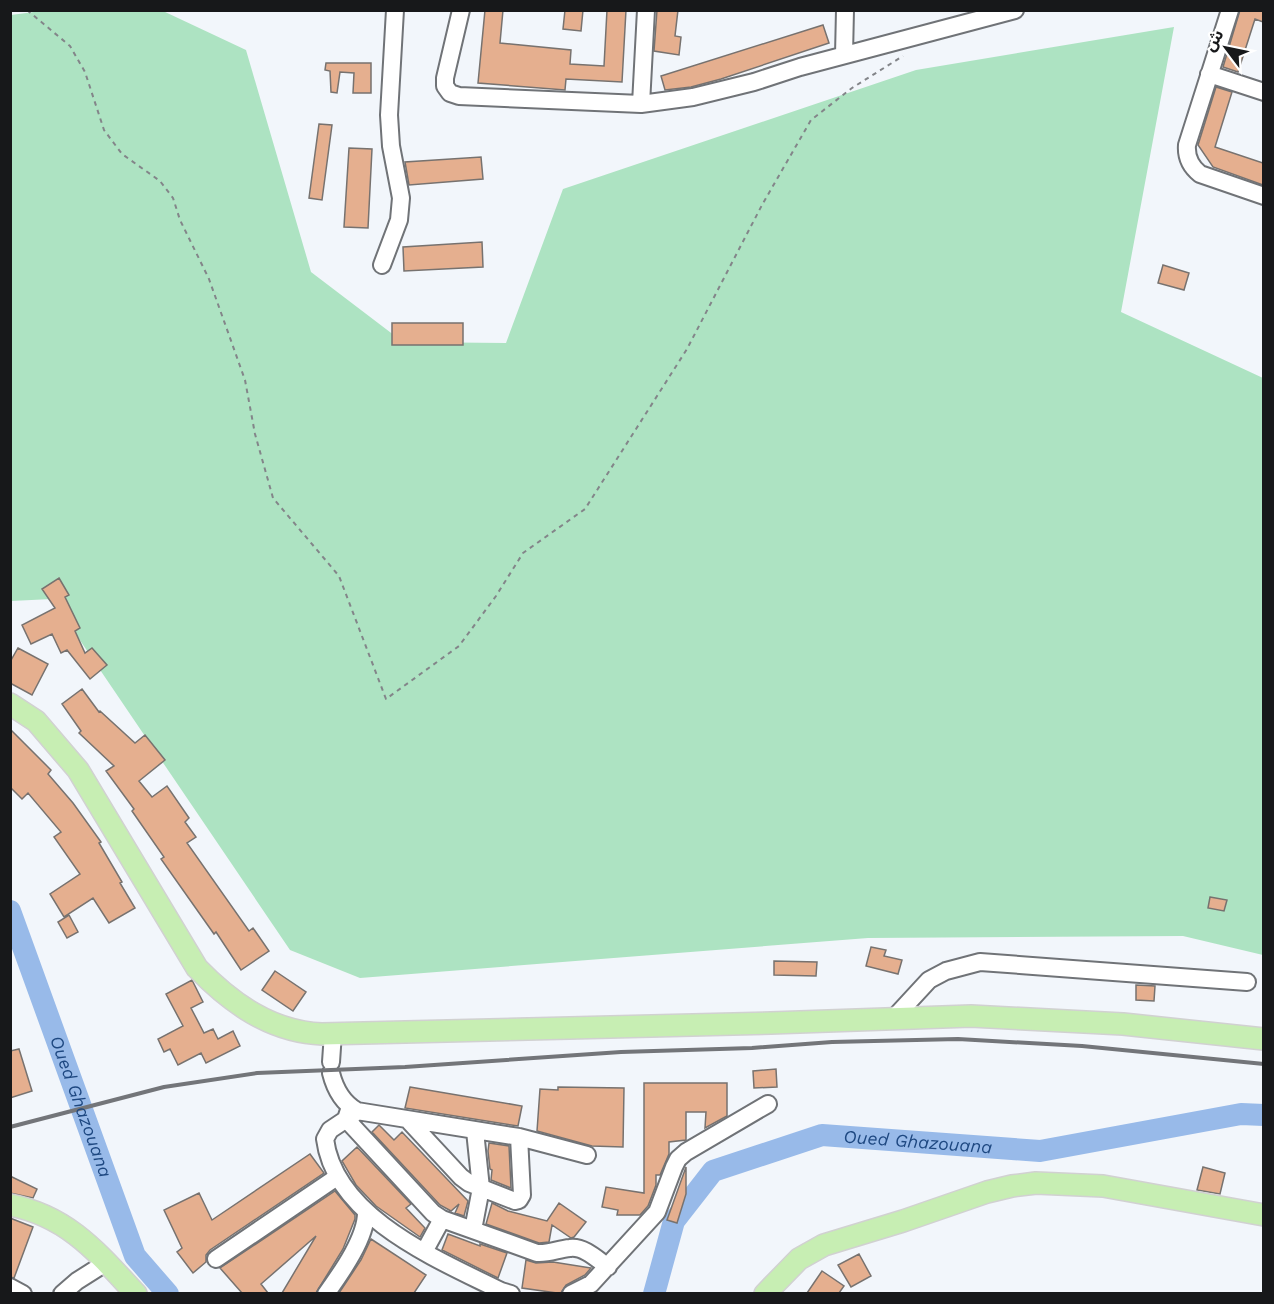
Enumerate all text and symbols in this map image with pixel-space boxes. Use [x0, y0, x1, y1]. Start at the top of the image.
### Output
north arrow [1196, 18, 1256, 78]
text: ش [1200, 26, 1228, 55]
water label: Oued Ghazouana [46, 1033, 117, 1180]
water label: Oued Ghazouana [843, 1126, 993, 1157]

